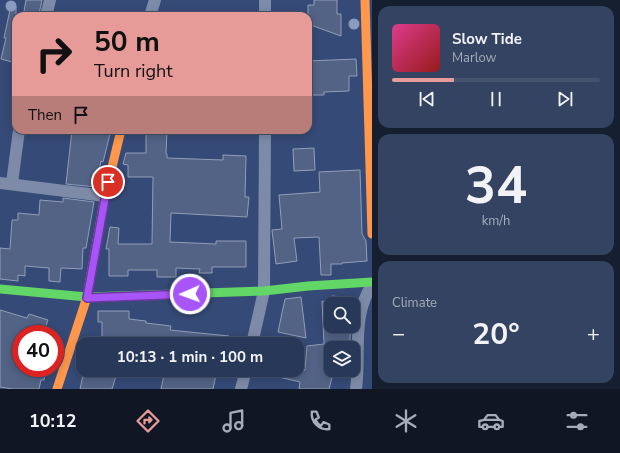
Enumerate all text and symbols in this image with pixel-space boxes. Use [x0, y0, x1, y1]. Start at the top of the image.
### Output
text: 50 m [94, 23, 160, 61]
icon: right [28, 28, 80, 80]
text: Slow Tide [452, 29, 522, 49]
text: Marlow [452, 49, 497, 67]
text: Turn right [94, 59, 173, 83]
icon: previous [416, 88, 438, 110]
icon: pause [485, 88, 507, 110]
icon: next [554, 88, 576, 110]
icon: arrive [70, 104, 92, 126]
text: Then [28, 105, 62, 125]
text: 34 [465, 150, 527, 221]
pin [91, 165, 125, 199]
icon: arrive [97, 171, 119, 193]
text: km/h [482, 212, 510, 230]
position arrow [169, 273, 211, 315]
text: Climate [392, 294, 437, 312]
map controls [324, 297, 360, 377]
button: search [324, 297, 360, 333]
text: 20° [472, 314, 520, 355]
text: − [392, 319, 405, 349]
text: + [587, 319, 600, 349]
speed limit sign: 40 [12, 325, 64, 377]
button: layers [324, 341, 360, 377]
text: 10:13 · 1 min · 100 m [117, 347, 263, 367]
icon: directions [134, 407, 162, 435]
icon: music [220, 407, 248, 435]
icon: phone [306, 407, 334, 435]
icon: climate [392, 407, 420, 435]
icon: car [477, 407, 505, 435]
icon: filters [563, 407, 591, 435]
text: 10:12 [29, 409, 77, 433]

